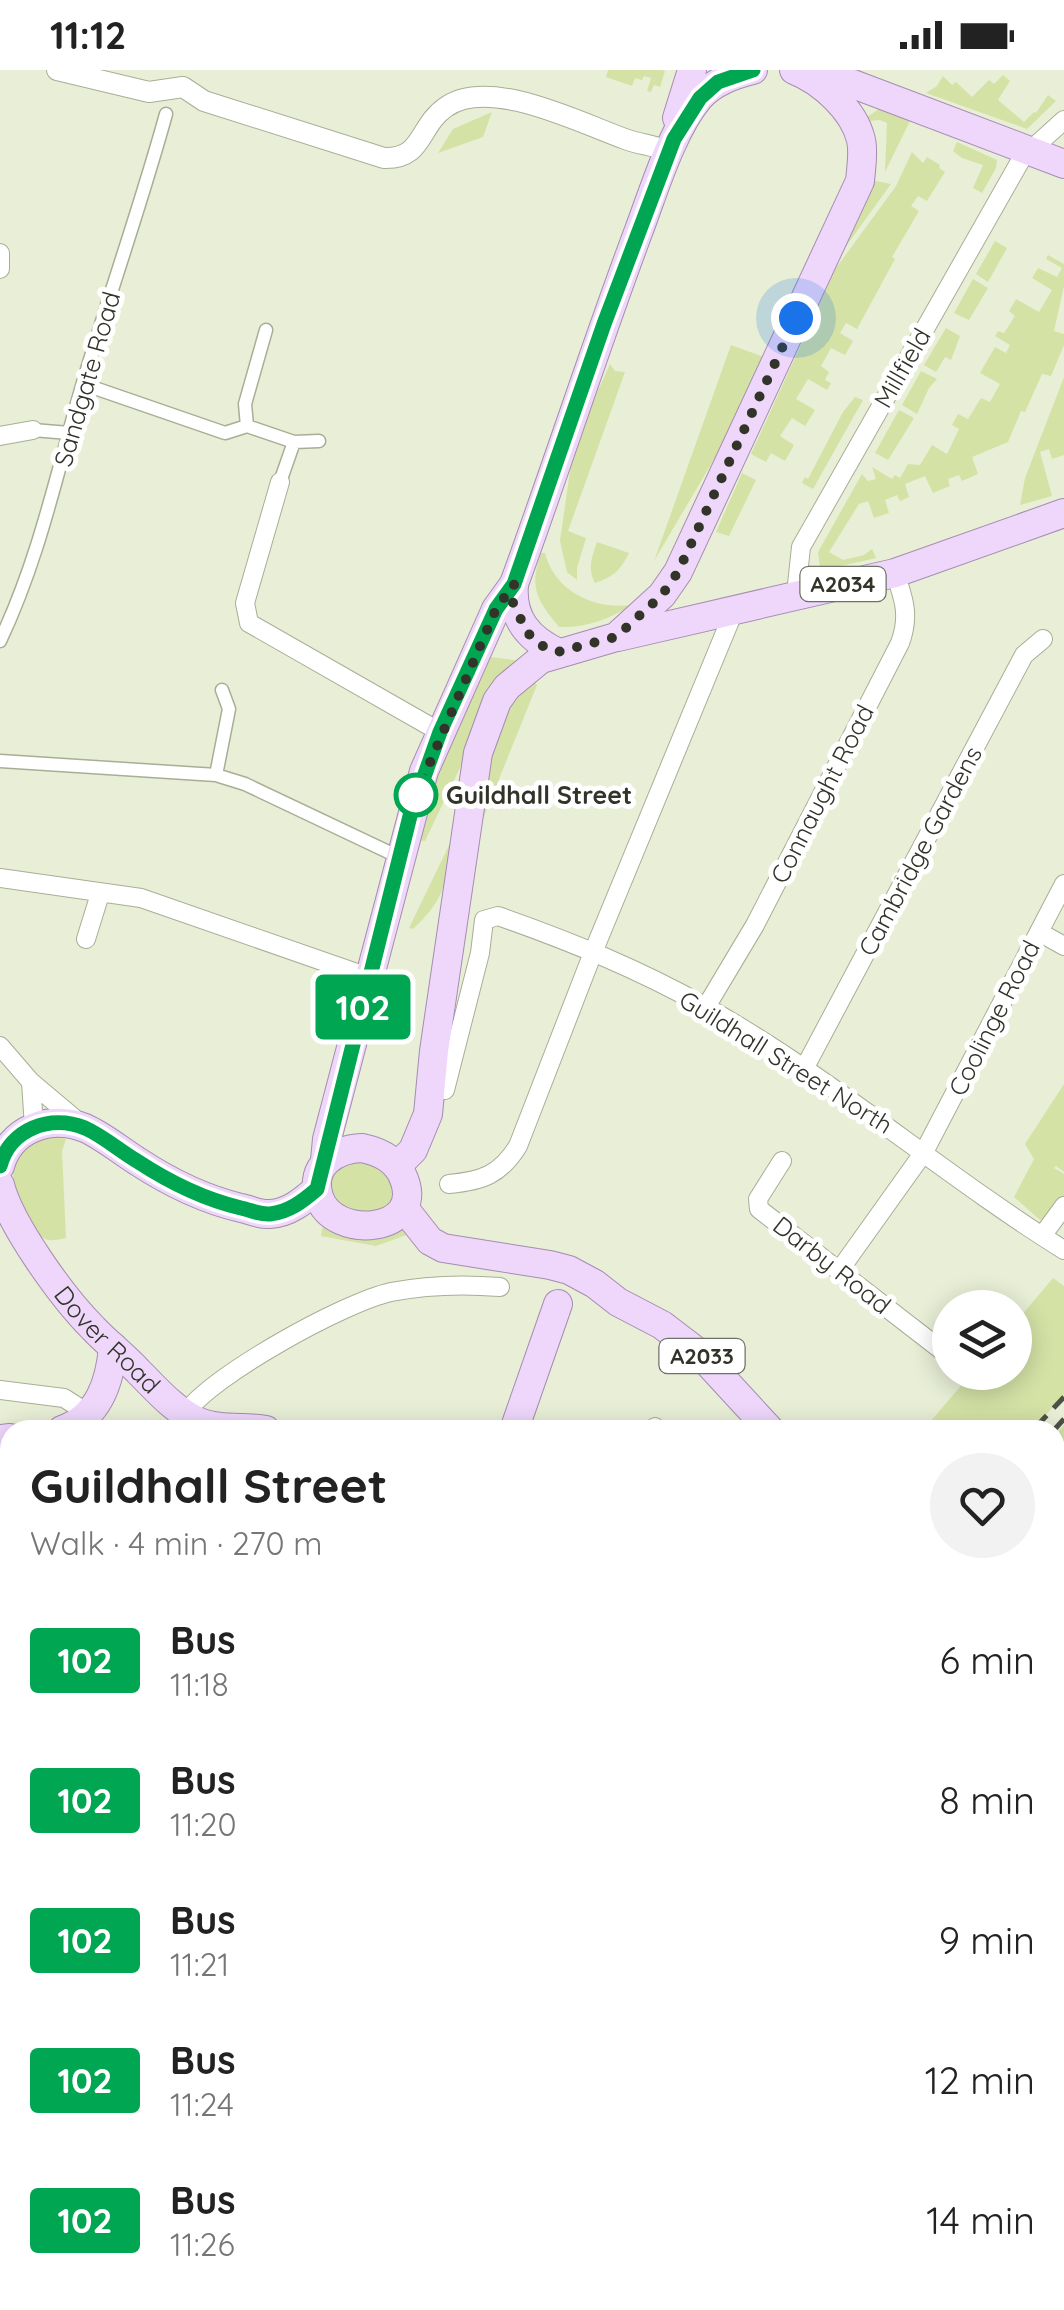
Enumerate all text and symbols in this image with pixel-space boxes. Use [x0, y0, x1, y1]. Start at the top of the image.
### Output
text: 11:12 [50, 11, 126, 59]
street label: Sandgate Road [47, 288, 126, 470]
your location [771, 293, 821, 343]
street label: Millfield [866, 322, 937, 413]
road number: A2034 [800, 567, 886, 601]
street label: Connaught Road [763, 699, 880, 888]
street label: Cambridge Gardens [851, 741, 988, 961]
marker: Guildhall Street [395, 774, 437, 816]
place label: Guildhall Street [446, 779, 632, 810]
street label: Coolinge Road [941, 935, 1046, 1101]
line badge: 102 [306, 974, 420, 1040]
street label: Guildhall Street North [674, 983, 899, 1140]
text: 102 [335, 985, 391, 1029]
street label: Darby Road [767, 1209, 897, 1320]
street label: Dover Road [48, 1279, 167, 1400]
map controls [932, 1290, 1032, 1390]
button: layers [932, 1290, 1032, 1390]
road number: A2033 [660, 1339, 744, 1373]
button: heart [930, 1453, 1035, 1558]
text: Guildhall Street [30, 1455, 388, 1515]
text: Walk · 4 min · 270 m [30, 1523, 323, 1563]
text: Bus [170, 1616, 236, 1664]
text: 6 min [939, 1636, 1035, 1684]
text: 102 [57, 1638, 113, 1682]
text: 11:18 [170, 1664, 229, 1704]
text: Bus [170, 1756, 236, 1804]
text: 8 min [939, 1776, 1035, 1824]
text: 102 [57, 1778, 113, 1822]
text: 11:20 [170, 1804, 236, 1844]
text: Bus [170, 1896, 236, 1944]
text: 9 min [939, 1916, 1035, 1964]
text: 102 [57, 1918, 113, 1962]
text: 11:21 [170, 1944, 229, 1984]
text: Bus [170, 2036, 236, 2084]
text: 12 min [925, 2056, 1035, 2104]
text: 102 [57, 2058, 113, 2102]
text: 11:24 [170, 2084, 234, 2124]
text: Bus [170, 2176, 236, 2224]
text: 14 min [926, 2196, 1035, 2244]
text: 102 [57, 2198, 113, 2242]
text: 11:26 [170, 2224, 235, 2264]

